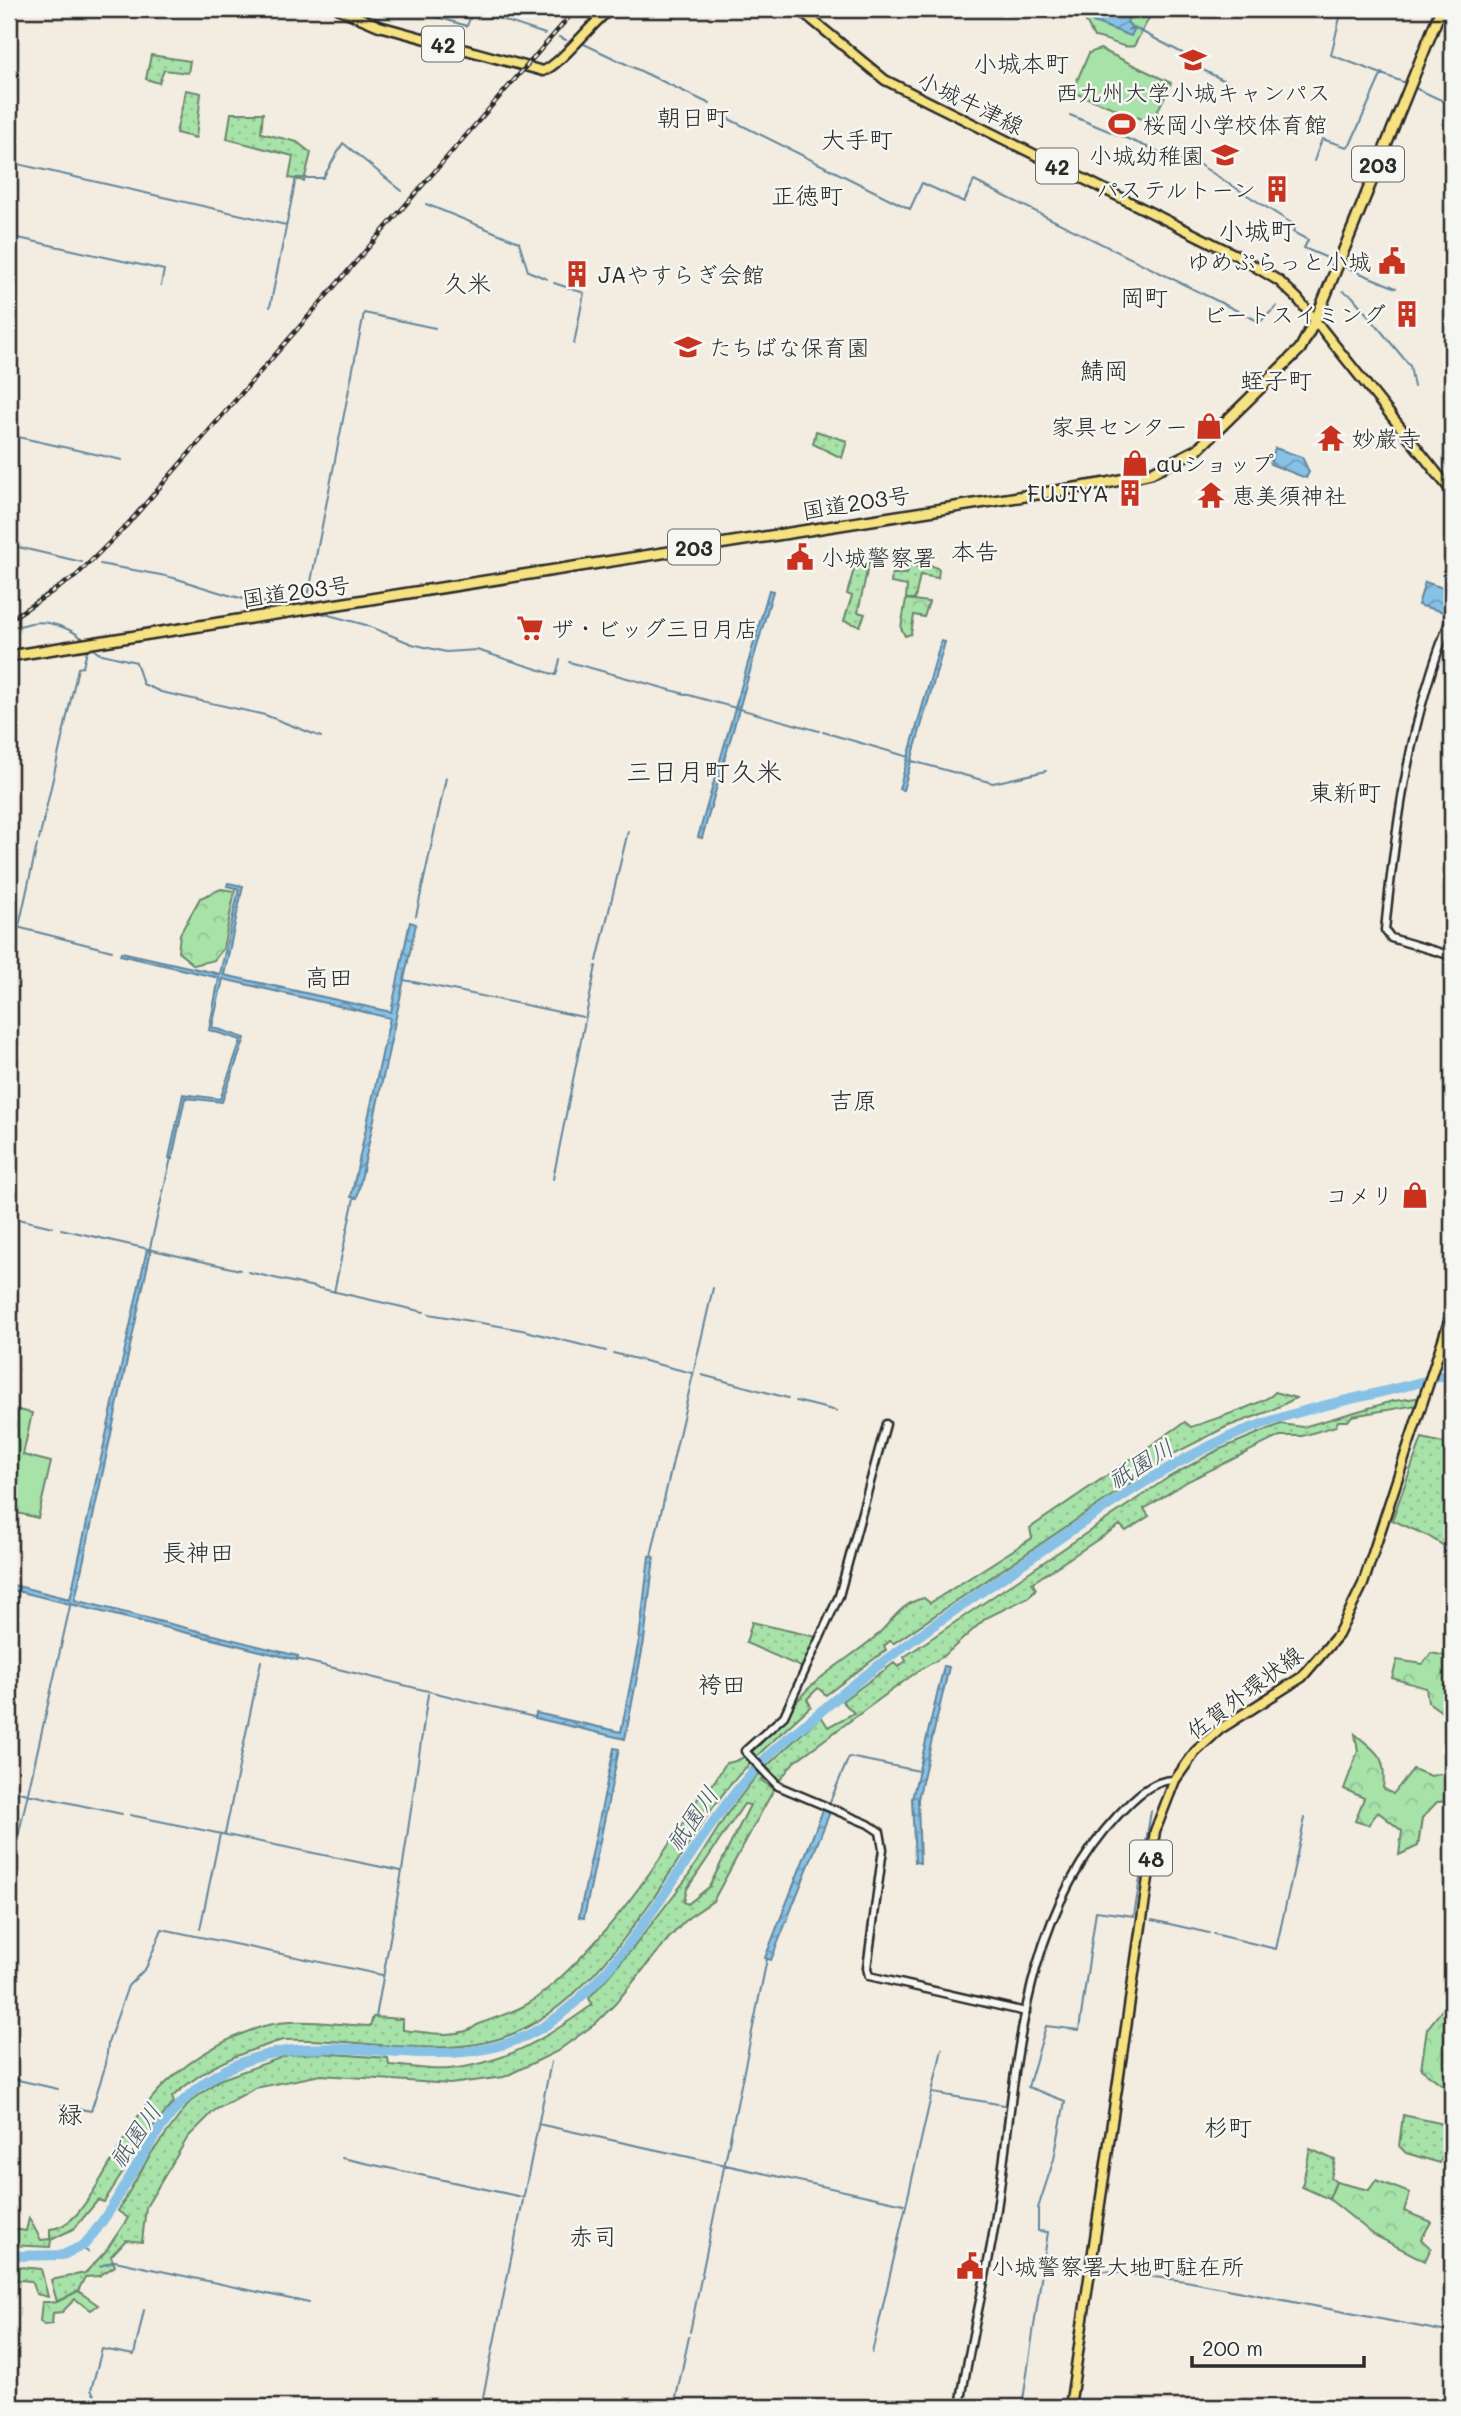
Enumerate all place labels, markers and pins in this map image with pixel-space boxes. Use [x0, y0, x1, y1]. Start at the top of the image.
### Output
school or university icon: 西九州大学小城キャンパス [1178, 45, 1208, 75]
place label: 西九州大学小城キャンパス [1055, 77, 1331, 107]
sports icon: 桜岡小学校体育館 [1107, 109, 1137, 139]
place label: 桜岡小学校体育館 [1143, 109, 1327, 139]
place label: 小城幼稚園 [1089, 140, 1204, 170]
school or university icon: 小城幼稚園 [1210, 140, 1240, 170]
place label: パステルトーン [1096, 174, 1256, 204]
building icon: パステルトーン [1262, 174, 1292, 204]
place label: ゆめぷらっと小城 [1187, 246, 1371, 276]
public building icon: ゆめぷらっと小城 [1377, 246, 1407, 276]
building icon: JAやすらぎ会館 [562, 259, 592, 289]
place label: JAやすらぎ会館 [598, 259, 765, 289]
place label: ビートスイミング [1203, 299, 1386, 329]
building icon: ビートスイミング [1392, 299, 1422, 329]
school or university icon: たちばな保育園 [673, 332, 703, 362]
place label: たちばな保育園 [709, 332, 870, 362]
place label: 家具センター [1051, 411, 1188, 441]
shop icon: 家具センター [1194, 411, 1224, 441]
temple icon: 妙巌寺 [1316, 423, 1346, 453]
place label: 妙巌寺 [1352, 423, 1421, 453]
shop icon: auショップ [1120, 448, 1150, 478]
place label: auショップ [1156, 448, 1274, 478]
place label: FUJIYA [1027, 478, 1109, 508]
building icon: FUJIYA [1115, 478, 1145, 508]
temple icon: 恵美須神社 [1196, 480, 1226, 510]
place label: 恵美須神社 [1232, 480, 1347, 510]
public building icon: 小城警察署 [785, 542, 815, 572]
place label: 小城警察署 [821, 542, 936, 572]
supermarket icon: ザ・ビッグ三日月店 [515, 613, 545, 643]
place label: ザ・ビッグ三日月店 [551, 613, 758, 643]
place label: コメリ [1325, 1180, 1394, 1210]
shop icon: コメリ [1400, 1180, 1430, 1210]
public building icon: 小城警察署大地町駐在所 [955, 2251, 985, 2281]
place label: 小城警察署大地町駐在所 [991, 2251, 1244, 2281]

